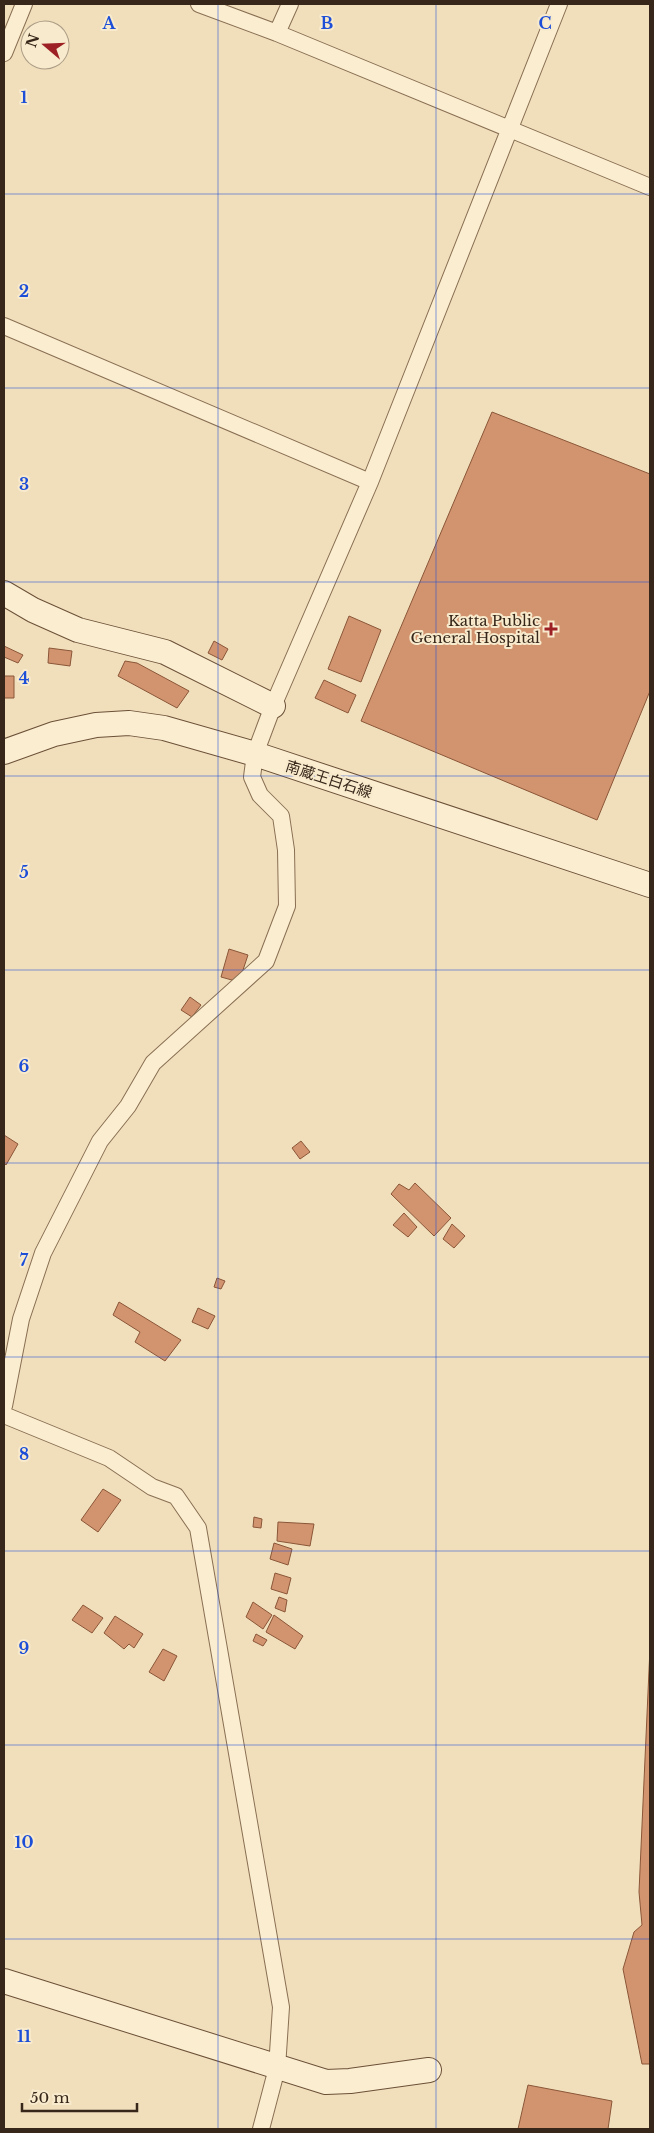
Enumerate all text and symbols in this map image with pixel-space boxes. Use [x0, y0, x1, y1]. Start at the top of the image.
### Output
text: A [102, 13, 117, 33]
text: B [321, 13, 334, 33]
text: C [538, 13, 552, 33]
north arrow [20, 20, 70, 70]
text: N [22, 32, 43, 50]
text: 1 [21, 87, 28, 107]
text: 2 [19, 281, 29, 301]
text: 3 [19, 474, 29, 494]
place label: Katta Public General Hospital [411, 611, 540, 647]
marker: Katta Public General Hospital [544, 622, 558, 636]
text: 4 [19, 668, 29, 688]
street label: 南蔵王白石線 [283, 756, 375, 802]
text: 5 [19, 862, 29, 882]
text: 6 [19, 1056, 30, 1076]
text: 7 [20, 1250, 29, 1270]
text: 8 [19, 1444, 29, 1464]
text: 9 [19, 1638, 30, 1658]
text: 10 [14, 1832, 34, 1852]
text: 11 [17, 2026, 31, 2046]
scale bar [22, 2080, 138, 2112]
text: 50 m [30, 2088, 70, 2107]

